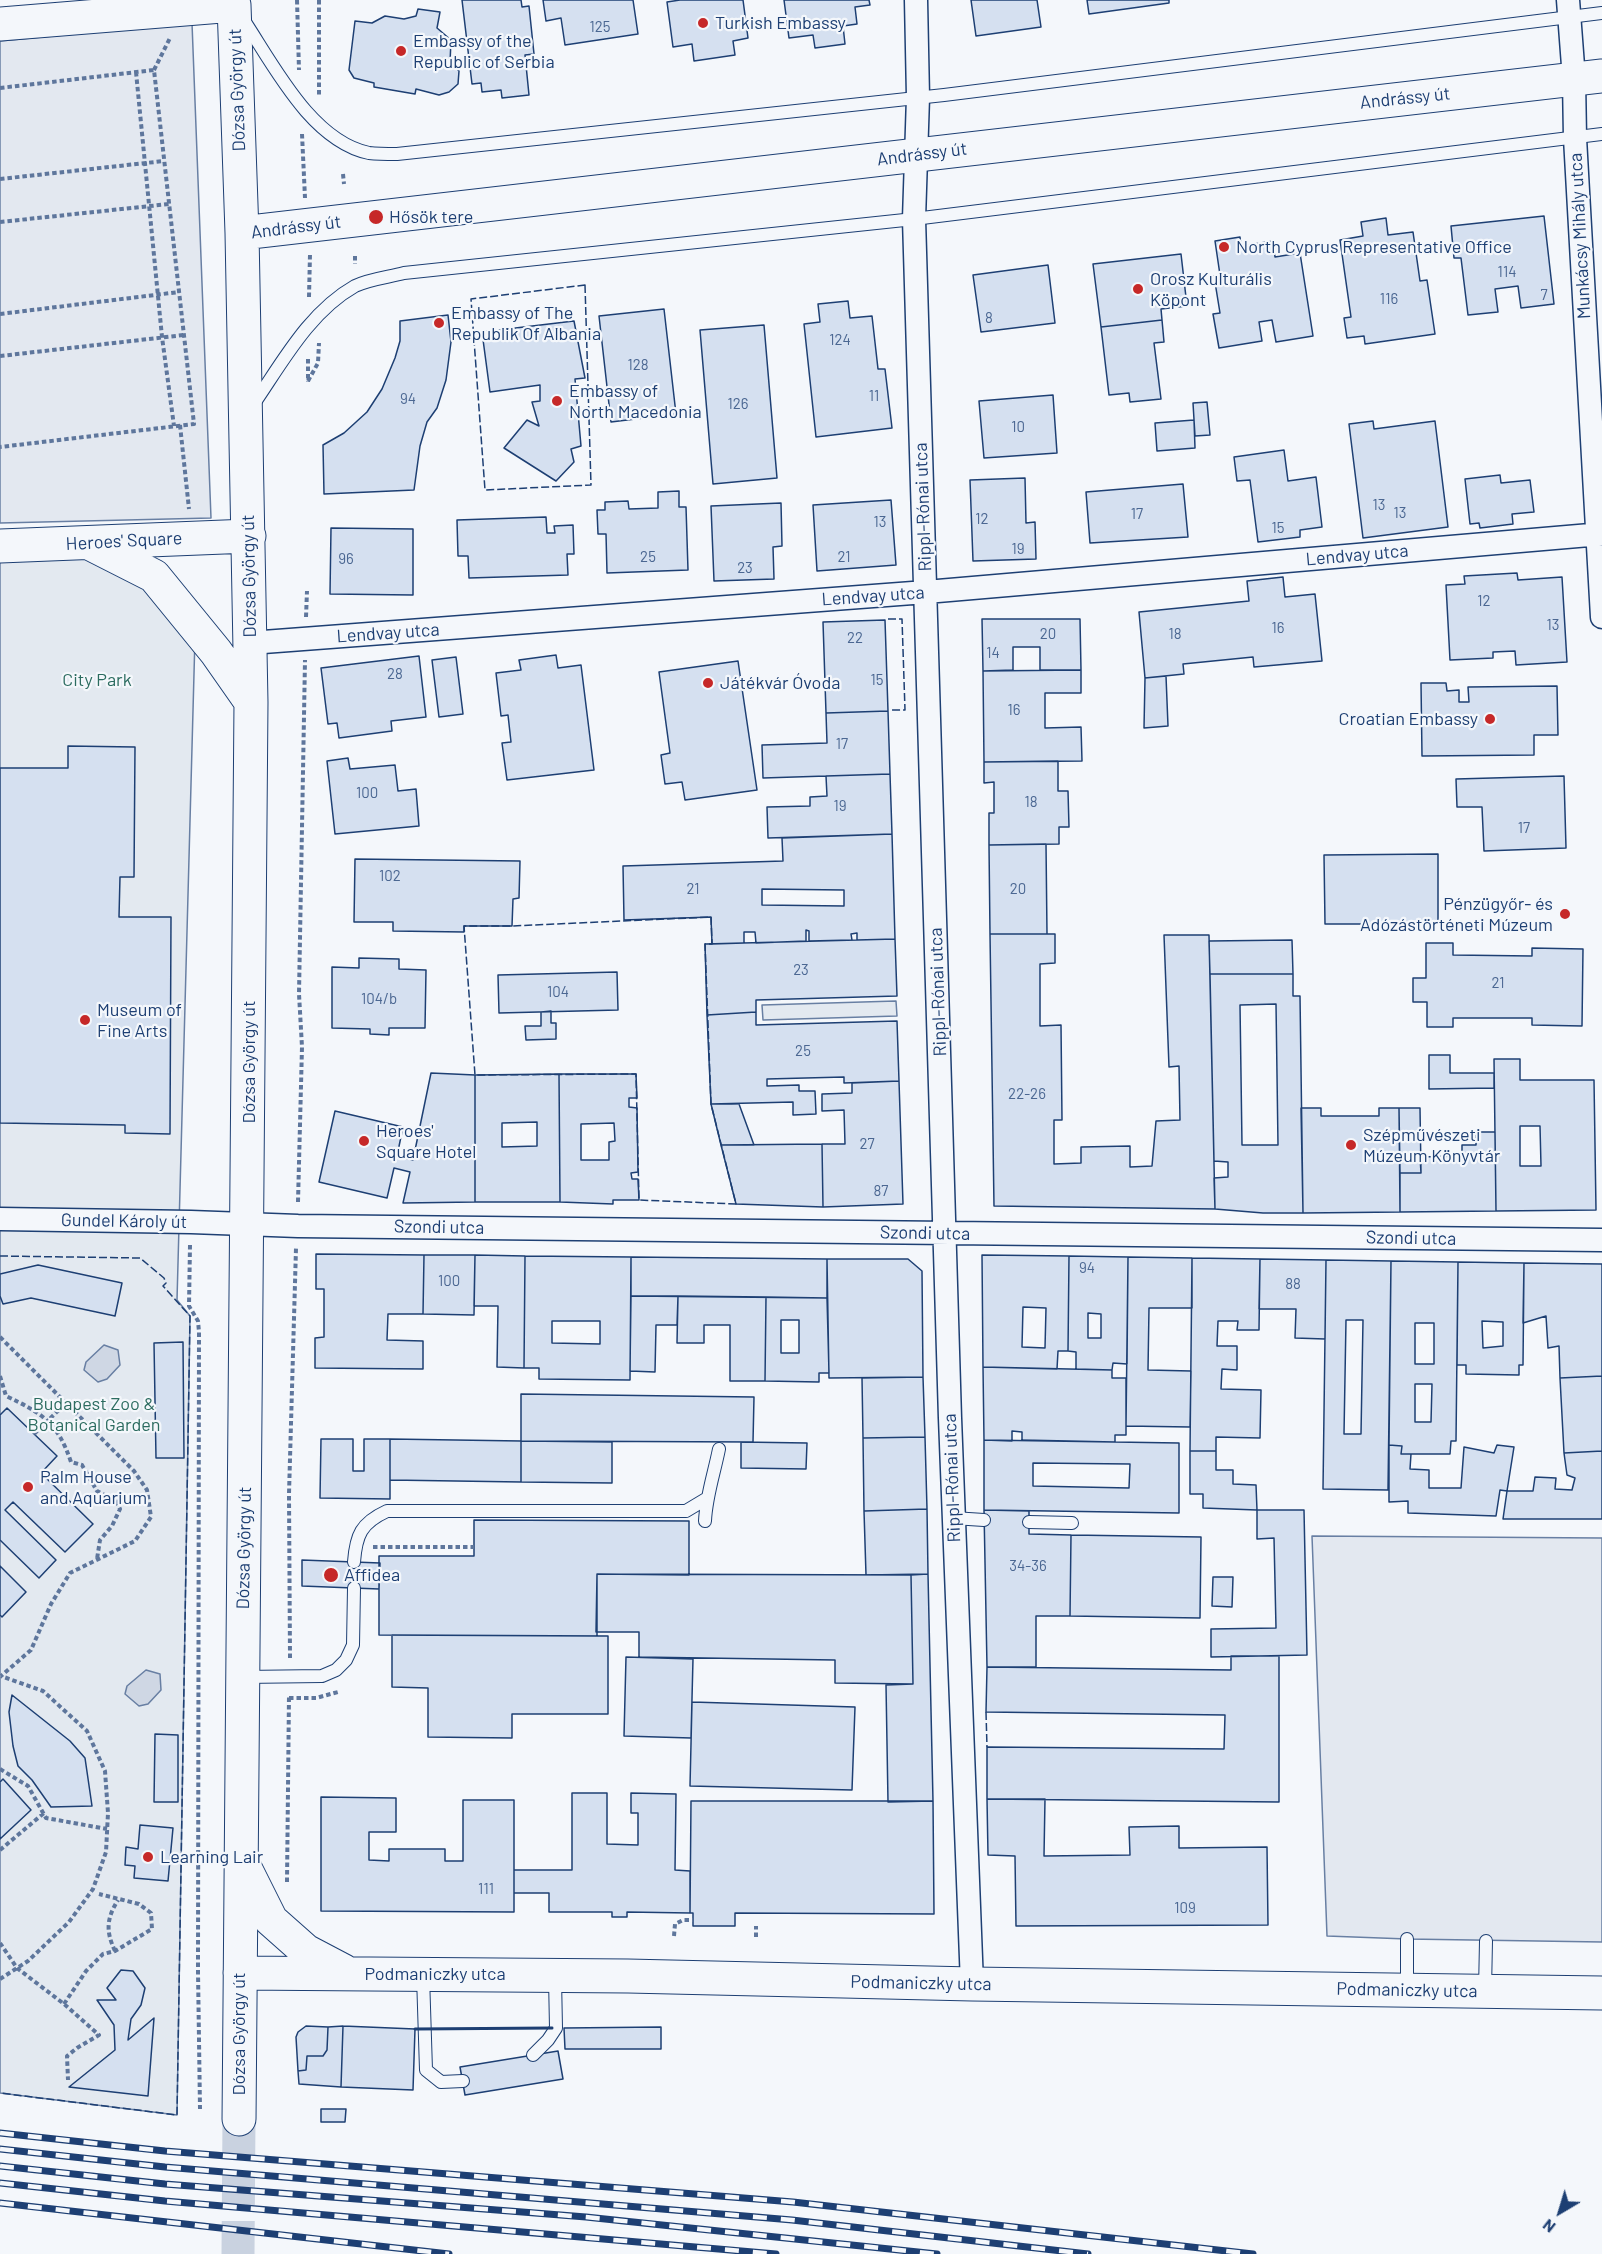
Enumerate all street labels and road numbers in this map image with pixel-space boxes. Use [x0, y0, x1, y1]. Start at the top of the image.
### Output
street label: Dózsa György út [224, 28, 250, 152]
street label: Andrássy út [1359, 83, 1451, 113]
street label: Andrássy út [876, 138, 968, 170]
street label: Munkácsy Mihály utca [1565, 152, 1595, 320]
street label: Andrássy út [250, 211, 342, 243]
street label: Rippl-Rónai utca [910, 442, 936, 572]
street label: Dózsa György út [237, 514, 261, 638]
street label: Heroes' Square [65, 527, 183, 555]
street label: Lendvay utca [1305, 540, 1409, 570]
street label: Lendvay utca [821, 582, 925, 610]
street label: Lendvay utca [336, 619, 440, 647]
street label: Rippl-Rónai utca [925, 927, 951, 1057]
street label: Dózsa György út [238, 1000, 260, 1124]
street label: Gundel Károly út [61, 1209, 187, 1233]
street label: Szondi utca [394, 1215, 484, 1239]
street label: Szondi utca [880, 1221, 970, 1245]
street label: Szondi utca [1366, 1226, 1456, 1250]
street label: Rippl-Rónai utca [939, 1413, 965, 1543]
street label: Dózsa György út [232, 1486, 256, 1610]
street label: Podmaniczky utca [364, 1963, 506, 1985]
street label: Podmaniczky utca [850, 1971, 992, 1995]
street label: Dózsa György út [228, 1972, 250, 2096]
street label: Podmaniczky utca [1336, 1978, 1478, 2002]

